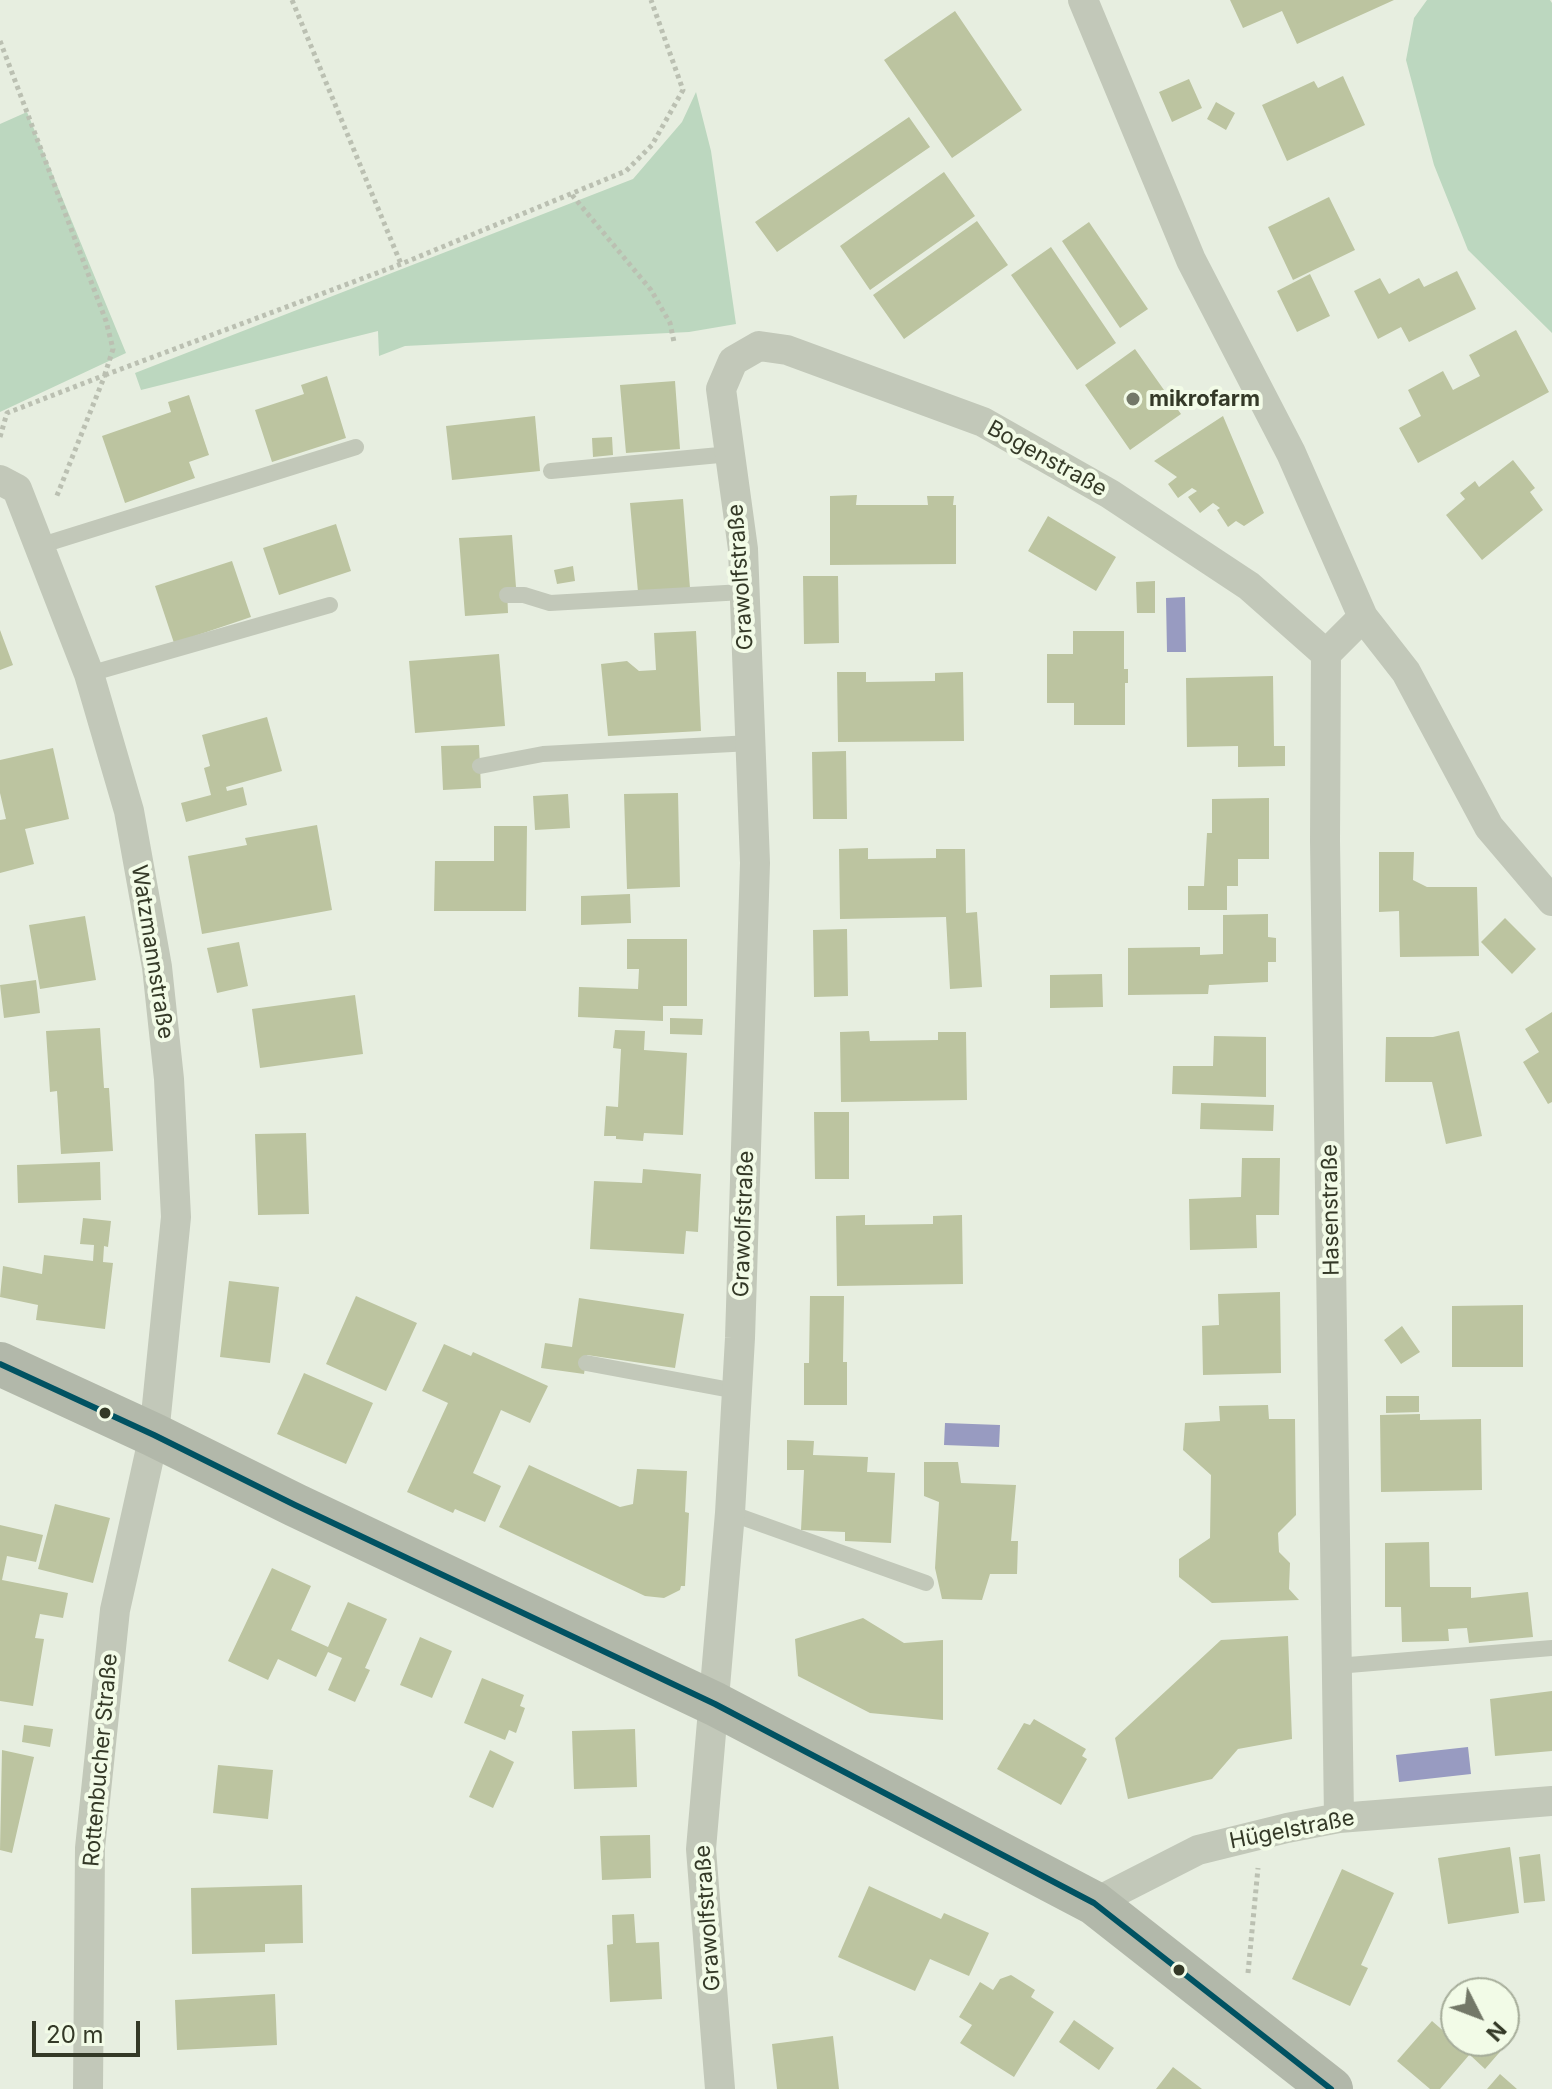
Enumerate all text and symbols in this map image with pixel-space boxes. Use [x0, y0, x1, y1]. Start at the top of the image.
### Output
place label: mikrofarm [1149, 386, 1260, 412]
marker: mikrofarm [1124, 390, 1142, 408]
street label: Bogenstraße [983, 415, 1111, 503]
street label: Grawolfstraße [723, 503, 759, 651]
street label: Watzmannstraße [125, 863, 179, 1041]
street label: Hasenstraße [1317, 1144, 1345, 1276]
street label: Grawolfstraße [728, 1150, 760, 1298]
unlabelled marker [97, 1405, 113, 1421]
street label: Rottenbucher Straße [79, 1652, 123, 1868]
street label: Hügelstraße [1227, 1805, 1357, 1855]
street label: Grawolfstraße [690, 1844, 726, 1992]
unlabelled marker [1171, 1962, 1187, 1978]
north arrow [1440, 1977, 1520, 2057]
scale bar [36, 2005, 144, 2055]
text: N [1481, 2017, 1512, 2047]
text: 20 m [46, 2020, 104, 2049]

